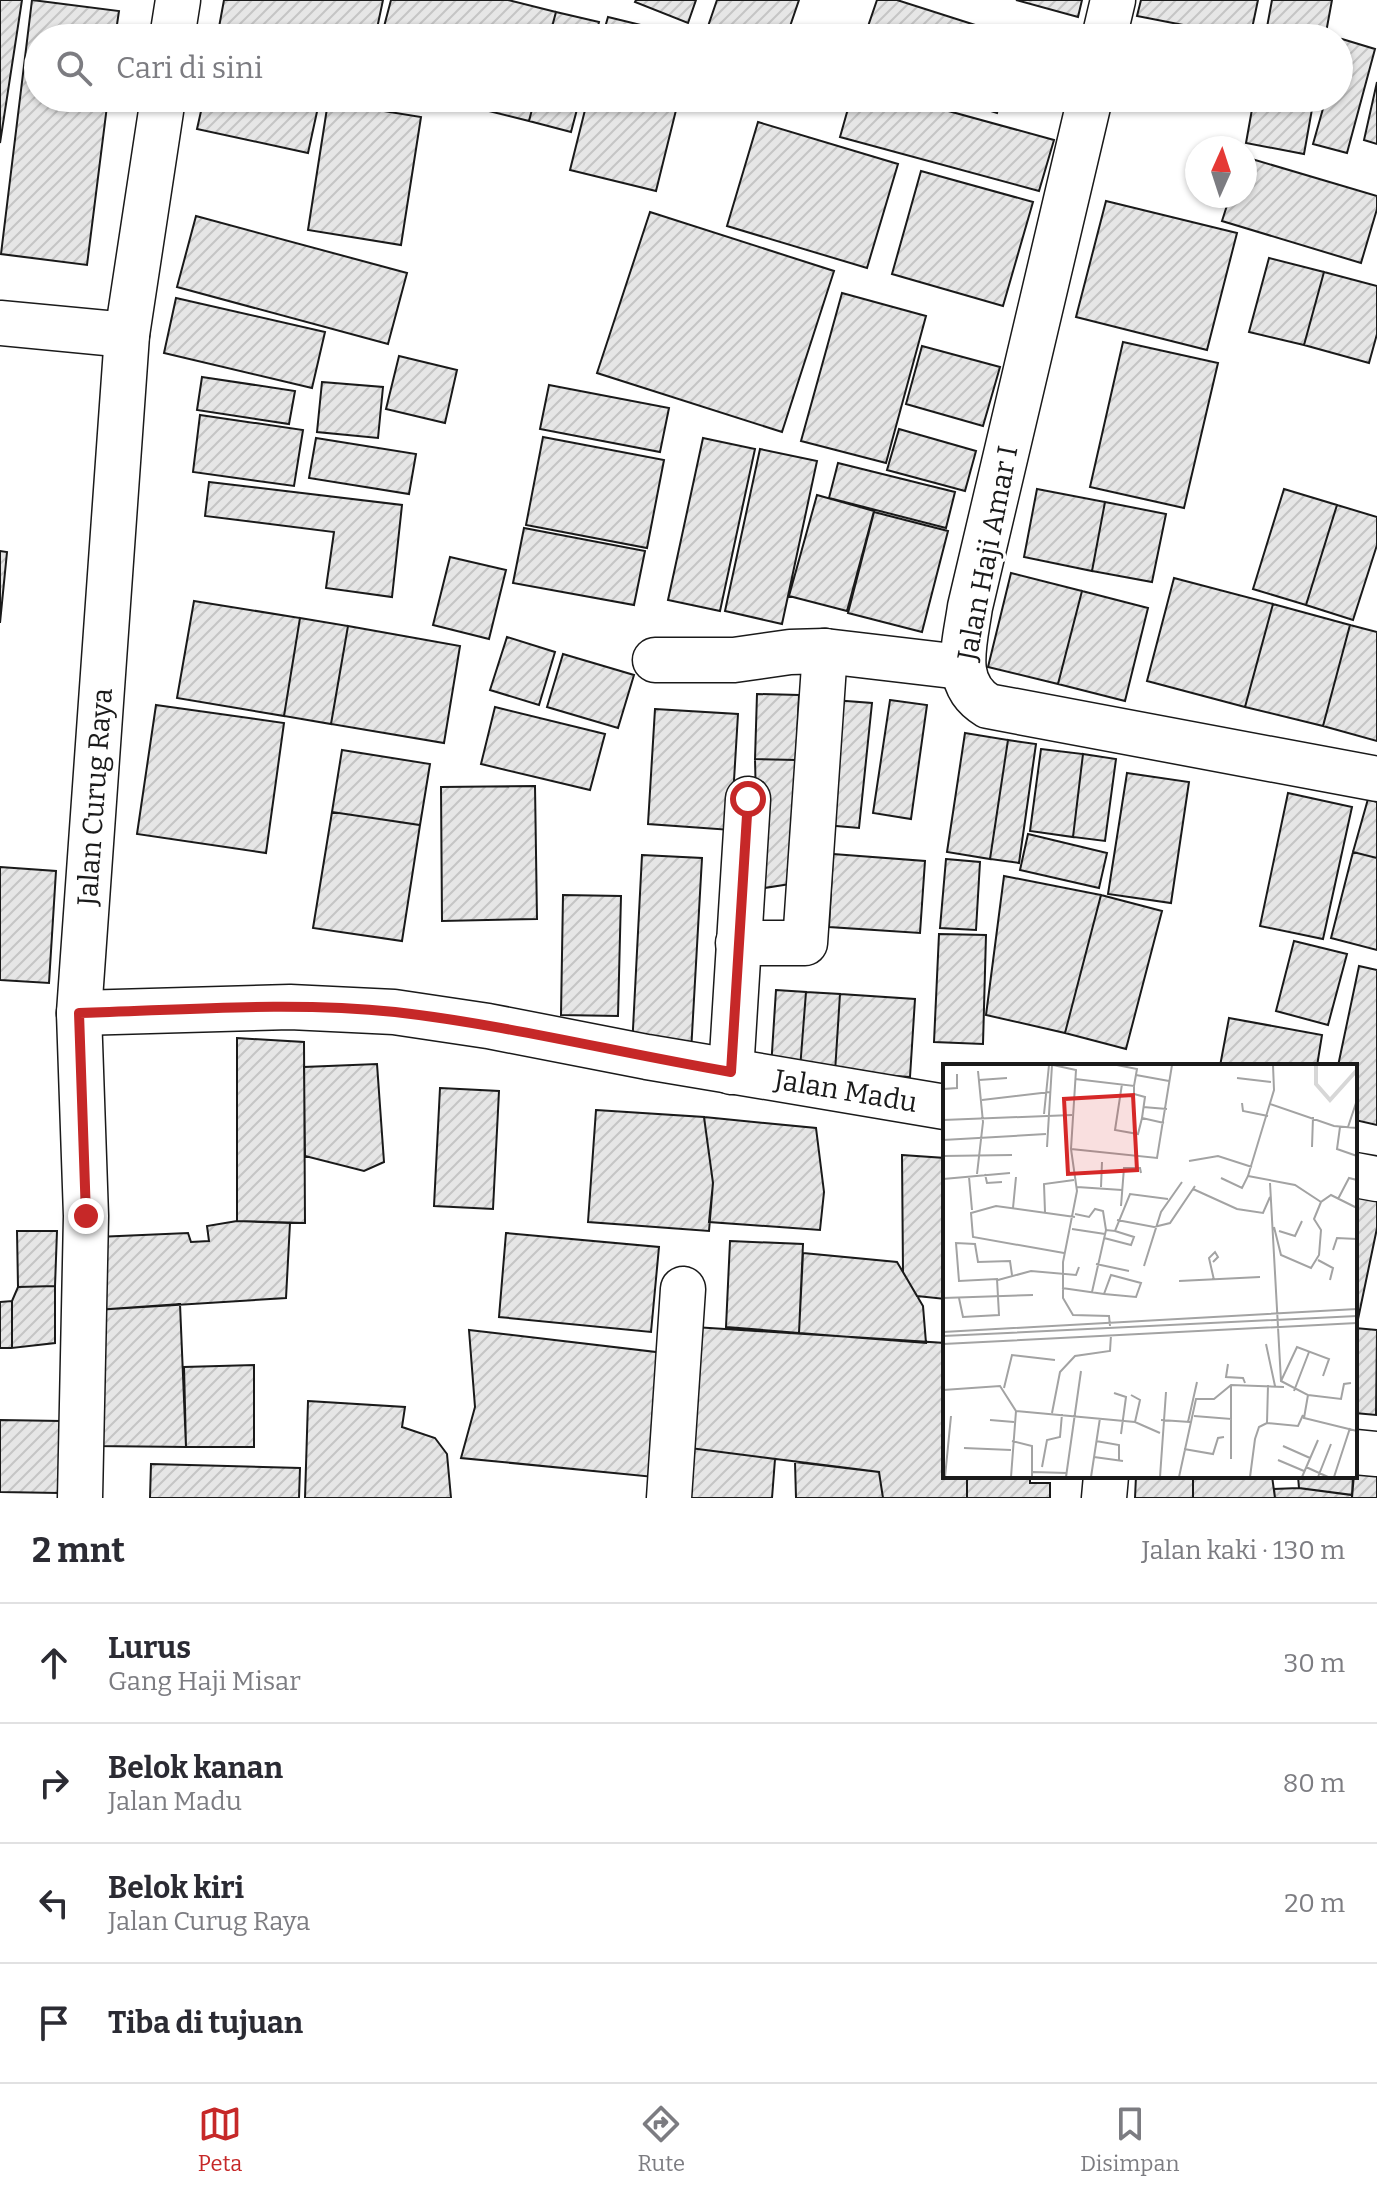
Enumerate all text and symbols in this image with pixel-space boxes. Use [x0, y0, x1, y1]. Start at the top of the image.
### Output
search box [24, 24, 1353, 112]
icon: search [52, 46, 96, 90]
text: Cari di sini [116, 50, 263, 86]
north arrow [1185, 136, 1257, 208]
street label: Jalan Haji Amar I [950, 443, 1024, 664]
street label: Jalan Curug Raya [71, 687, 119, 908]
route start [730, 781, 766, 817]
street label: Jalan Madu [771, 1063, 920, 1119]
inset map [943, 1064, 1357, 1478]
route end [68, 1198, 104, 1234]
text: 2 mnt [32, 1530, 125, 1571]
text: Jalan kaki · 130 m [1141, 1535, 1345, 1566]
text: Lurus [108, 1630, 191, 1666]
icon: ahead [32, 1641, 76, 1685]
text: 30 m [1284, 1648, 1345, 1679]
text: Gang Haji Misar [108, 1666, 301, 1697]
text: Belok kanan [108, 1750, 283, 1786]
icon: right [32, 1761, 76, 1805]
text: 80 m [1283, 1768, 1345, 1799]
text: Jalan Madu [108, 1786, 242, 1817]
text: Belok kiri [108, 1870, 244, 1906]
icon: left [32, 1881, 76, 1925]
text: 20 m [1284, 1888, 1345, 1919]
text: Jalan Curug Raya [108, 1906, 310, 1937]
icon: arrive [32, 2001, 76, 2045]
text: Tiba di tujuan [108, 2005, 303, 2041]
tab: Peta [198, 2102, 242, 2177]
tab: Rute [637, 2102, 685, 2177]
tab: Disimpan [1080, 2102, 1179, 2177]

